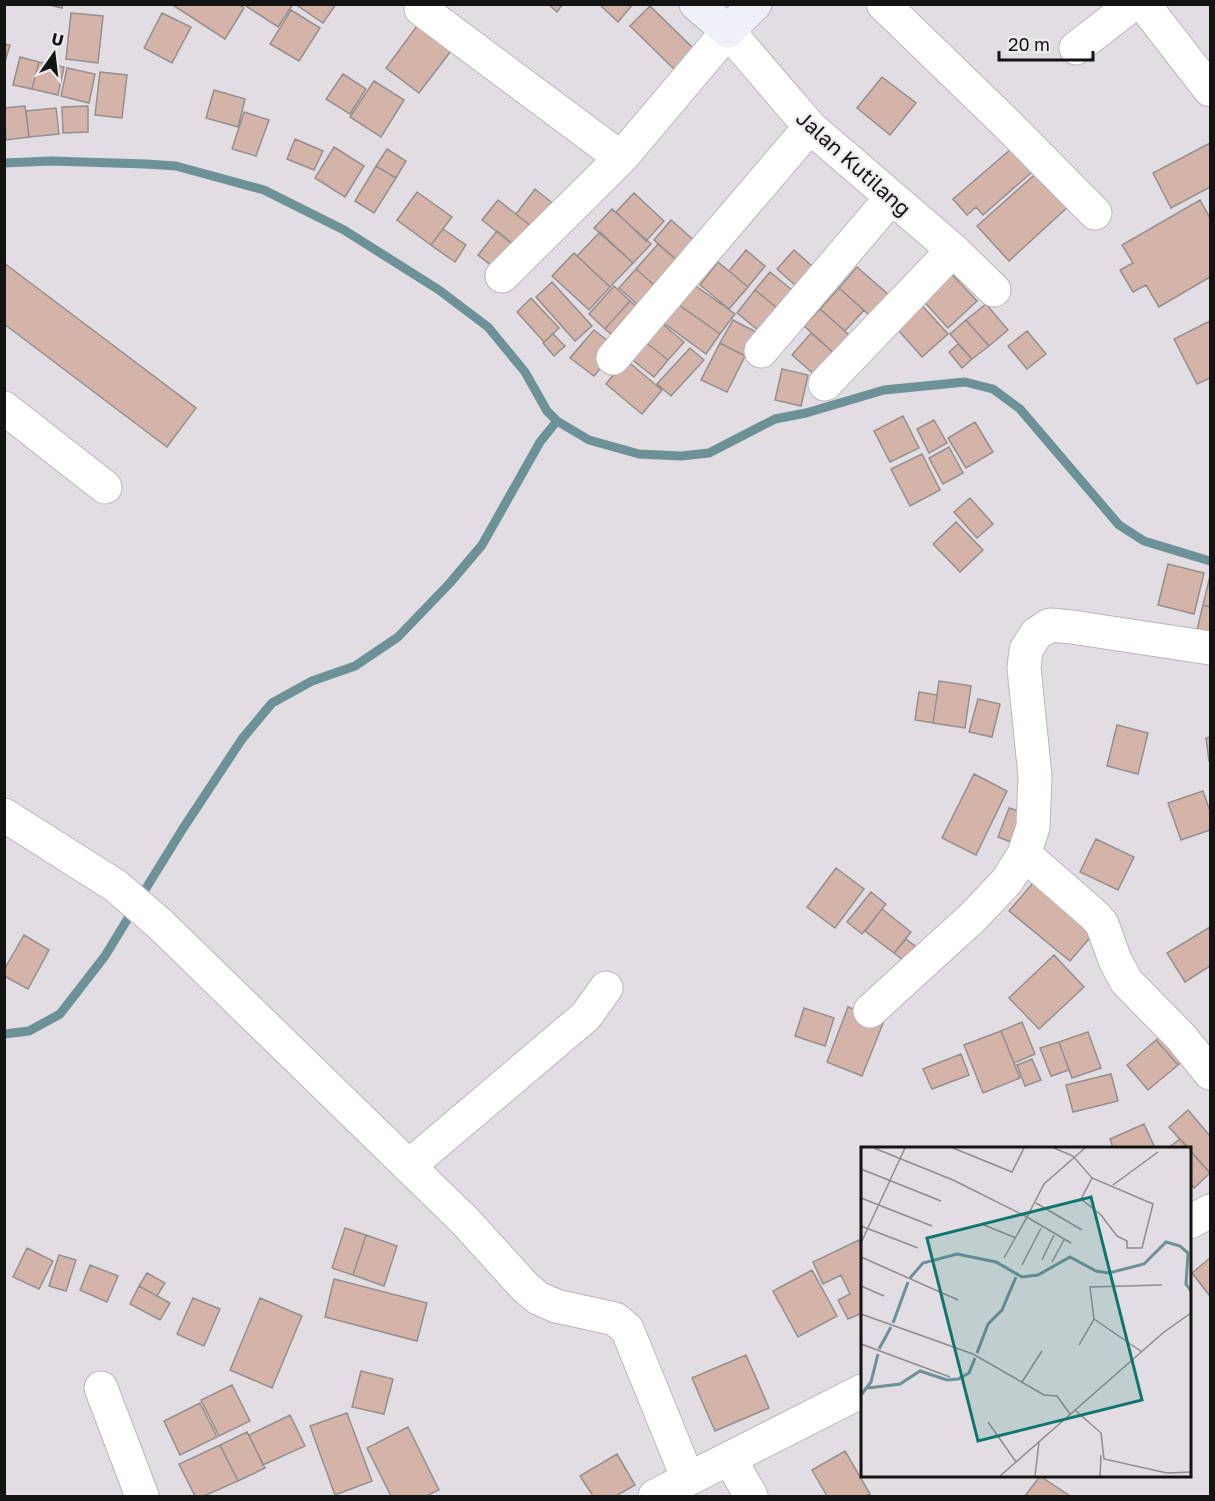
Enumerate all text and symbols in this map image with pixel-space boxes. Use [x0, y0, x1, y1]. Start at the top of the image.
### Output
north arrow [24, 24, 84, 84]
scale bar [999, 24, 1094, 62]
text: U [50, 28, 66, 51]
text: 20 m [1008, 33, 1050, 55]
street label: Jalan Kutilang [791, 105, 917, 221]
inset map [861, 1147, 1191, 1477]

